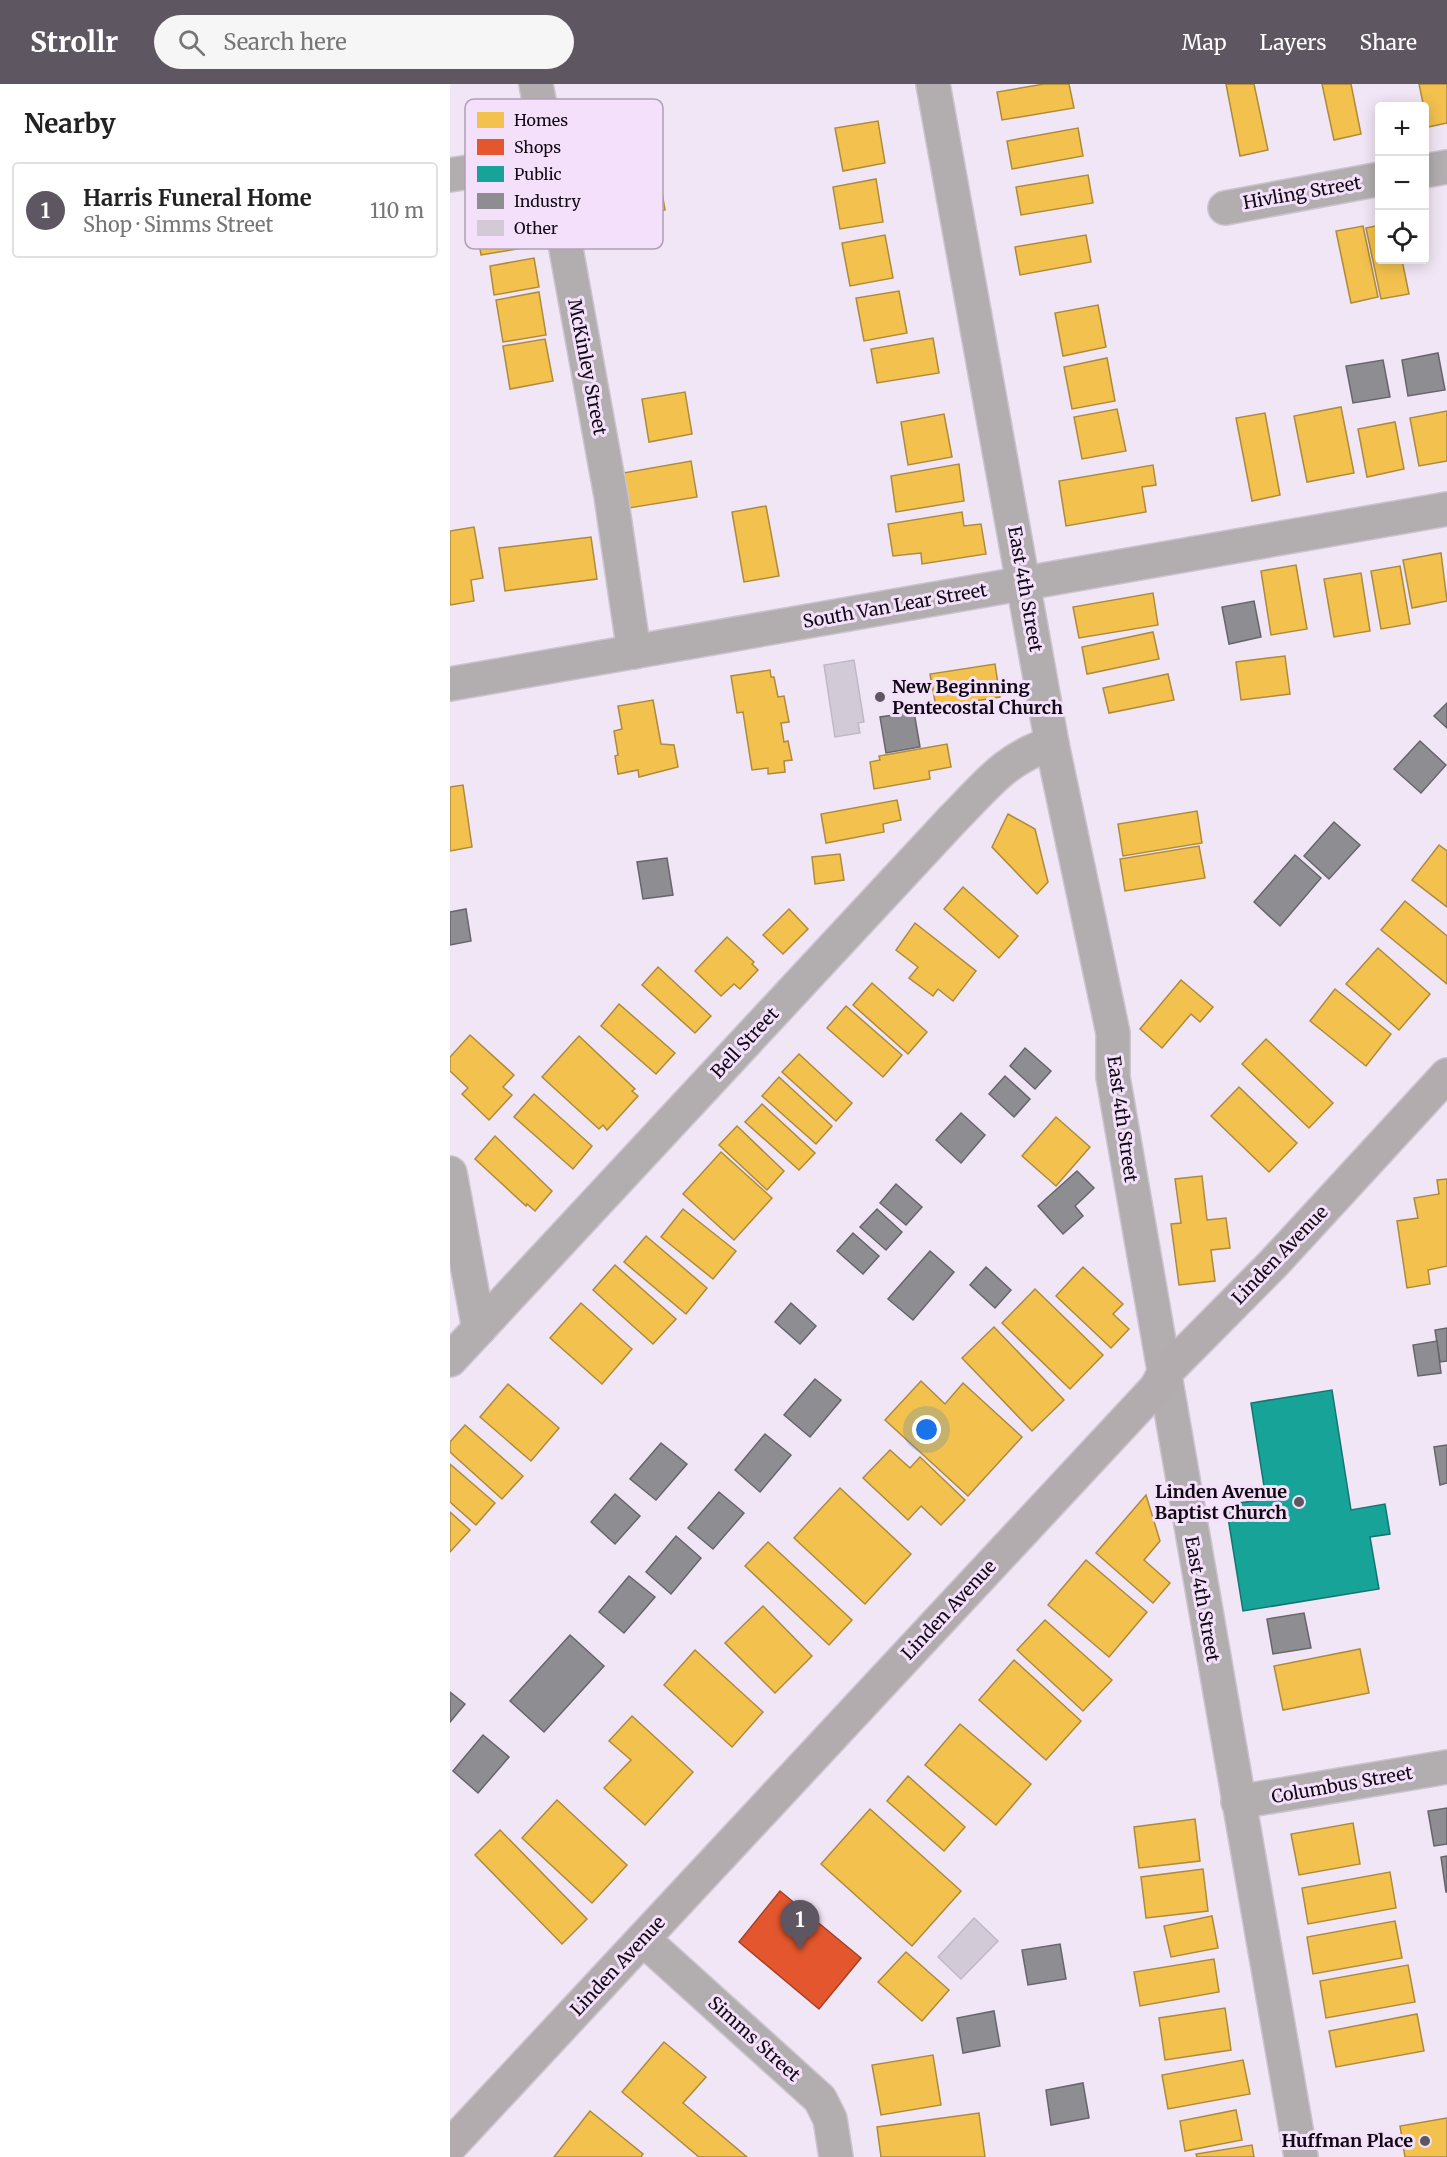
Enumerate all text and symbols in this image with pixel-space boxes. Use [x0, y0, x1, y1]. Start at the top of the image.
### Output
search box [154, 15, 574, 69]
text: Strollr [30, 24, 118, 60]
icon: search [175, 26, 208, 59]
text: Search here [223, 28, 347, 56]
text: Map [1182, 29, 1227, 56]
text: Layers [1260, 29, 1327, 56]
text: Share [1360, 29, 1417, 56]
legend [465, 99, 663, 249]
map controls [1375, 102, 1429, 264]
button: + [1375, 102, 1429, 156]
text: Nearby [24, 107, 116, 140]
text: Homes [514, 110, 568, 130]
text: Shops [514, 137, 561, 157]
button: − [1375, 156, 1429, 210]
text: Public [514, 164, 562, 184]
street label: Hivling Street [1241, 171, 1363, 214]
text: Harris Funeral Home [83, 184, 312, 212]
text: Industry [514, 191, 582, 211]
text: 1 [41, 198, 50, 223]
text: 110 m [370, 198, 424, 223]
button: locate [1375, 210, 1429, 264]
text: Shop · Simms Street [83, 212, 273, 237]
text: Other [514, 218, 558, 238]
street label: McKinley Street [563, 297, 612, 437]
street label: East 4th Street [1003, 524, 1048, 654]
street label: South Van Lear Street [801, 578, 989, 633]
place label: New Beginning Pentecostal Church [892, 675, 1063, 719]
marker: New Beginning Pentecostal Church [873, 690, 887, 704]
street label: Bell Street [706, 1002, 783, 1083]
street label: East 4th Street [1102, 1054, 1143, 1184]
street label: Linden Avenue [1227, 1200, 1333, 1309]
your location [912, 1415, 941, 1444]
place label: Linden Avenue Baptist Church [1155, 1480, 1287, 1524]
marker: Linden Avenue Baptist Church [1292, 1495, 1306, 1509]
street label: East 4th Street [1180, 1534, 1225, 1664]
street label: Linden Avenue [896, 1555, 1001, 1664]
street label: Columbus Street [1270, 1761, 1414, 1808]
pin: 1 [780, 1900, 820, 1950]
street label: Linden Avenue [565, 1911, 670, 2020]
street label: Simms Street [703, 1991, 805, 2086]
place label: Huffman Place [1282, 2129, 1413, 2152]
marker: Huffman Place [1418, 2134, 1432, 2148]

